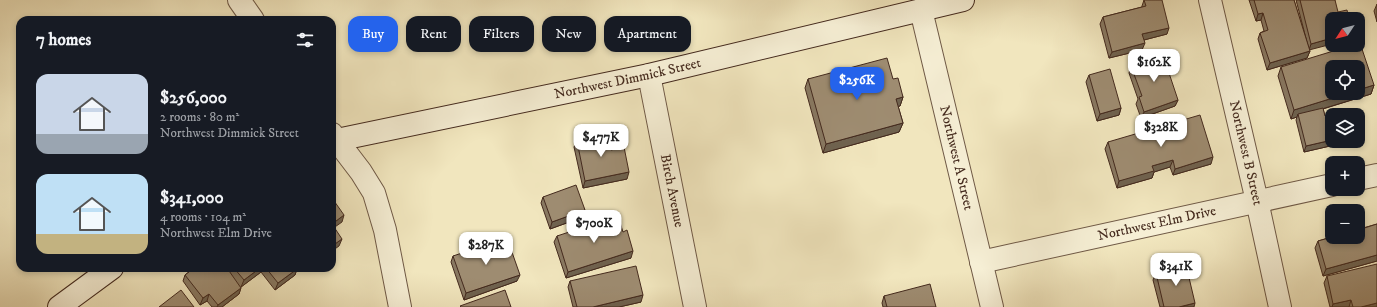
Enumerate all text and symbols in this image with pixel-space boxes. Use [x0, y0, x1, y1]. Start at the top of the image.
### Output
north arrow [1325, 12, 1365, 52]
map controls [1325, 12, 1365, 244]
chip: Buy [348, 16, 398, 52]
chip: Rent [406, 16, 461, 52]
chip: Filters [469, 16, 534, 52]
chip: New [542, 16, 596, 52]
chip: Apartment [604, 16, 691, 52]
text: 7 homes [36, 29, 91, 51]
icon: filters [294, 29, 316, 51]
pin: $162K [1126, 49, 1182, 83]
street label: Northwest Dimmick Street [553, 54, 703, 104]
text: $162K [1137, 54, 1171, 70]
button: locate [1325, 60, 1365, 100]
pin: $256K [829, 67, 885, 101]
text: $256K [839, 72, 875, 88]
text: $256,000 [160, 87, 227, 109]
icon: home [68, 90, 116, 138]
street label: Northwest B Street [1225, 99, 1267, 207]
street label: Northwest A Street [935, 104, 978, 212]
button: layers [1325, 108, 1365, 148]
text: 2 rooms · 80 m² [160, 109, 239, 125]
pin: $328K [1133, 114, 1189, 148]
text: $328K [1144, 119, 1178, 135]
pin: $477K [573, 124, 629, 158]
text: Northwest Dimmick Street [160, 125, 299, 141]
text: $477K [583, 129, 619, 145]
street label: Birch Avenue [656, 153, 688, 229]
button: + [1325, 156, 1365, 196]
text: $341,000 [160, 187, 224, 209]
icon: home [68, 190, 116, 238]
street label: Northwest Elm Drive [1096, 202, 1218, 245]
button: − [1325, 204, 1365, 244]
text: 4 rooms · 104 m² [160, 209, 246, 225]
pin: $700K [566, 210, 622, 244]
text: $700K [575, 215, 613, 231]
text: Northwest Elm Drive [160, 225, 272, 241]
pin: $287K [458, 232, 514, 266]
text: $287K [468, 237, 504, 253]
pin: $341K [1148, 253, 1204, 287]
text: $341K [1159, 258, 1193, 274]

